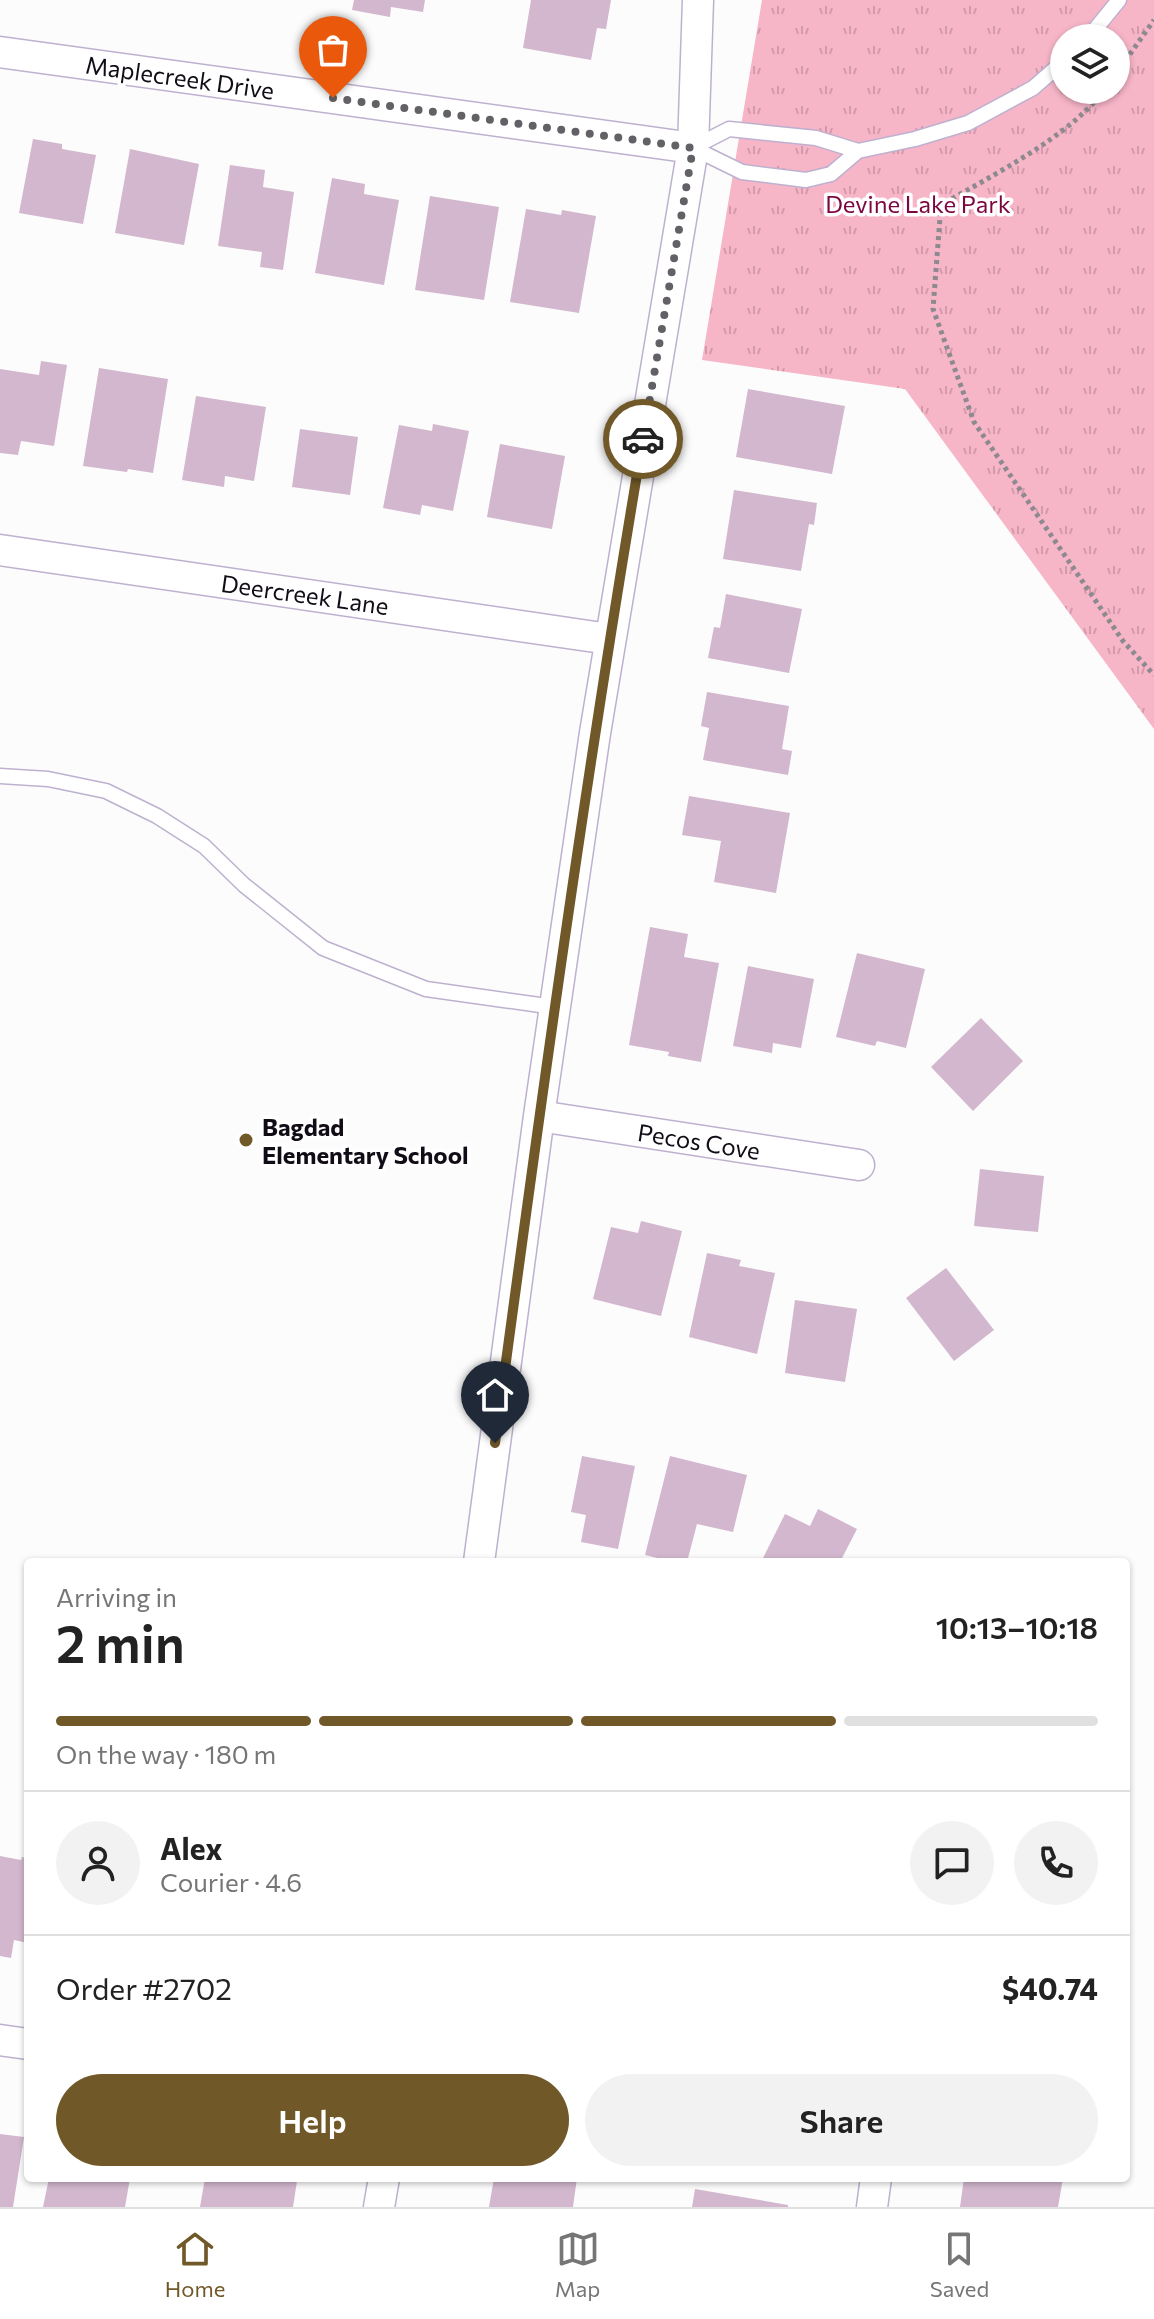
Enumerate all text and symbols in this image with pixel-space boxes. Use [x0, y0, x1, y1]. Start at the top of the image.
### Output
pin [299, 16, 367, 98]
map controls [1050, 24, 1130, 104]
button: layers [1050, 24, 1130, 104]
icon: bag [311, 28, 355, 72]
street label: Maplecreek Drive [84, 49, 276, 105]
park label: Devine Lake Park [825, 189, 1011, 218]
courier [603, 399, 683, 479]
icon: car [621, 417, 665, 461]
street label: Deercreek Lane [219, 568, 391, 620]
place label: Bagdad Elementary School [262, 1112, 469, 1169]
street label: Pecos Cove [636, 1117, 762, 1165]
marker: Bagdad Elementary School [237, 1131, 255, 1149]
pin [461, 1361, 529, 1443]
icon: home [473, 1373, 517, 1417]
text: Arriving in [56, 1581, 177, 1612]
text: 10:13–10:18 [936, 1608, 1098, 1645]
text: 2 min [56, 1610, 185, 1674]
text: On the way · 180 m [56, 1738, 276, 1769]
button: person [56, 1821, 140, 1905]
button: chat [910, 1821, 994, 1905]
button: phone [1014, 1821, 1098, 1905]
text: Alex [160, 1829, 223, 1866]
text: Courier · 4.6 [160, 1866, 302, 1897]
text: Order #2702 [56, 1969, 232, 2006]
text: $40.74 [1002, 1969, 1098, 2006]
button: Help [56, 2074, 569, 2166]
button: Share [585, 2074, 1098, 2166]
tab: Home [165, 2227, 225, 2302]
tab: Map [555, 2227, 600, 2302]
tab: Saved [930, 2227, 989, 2302]

